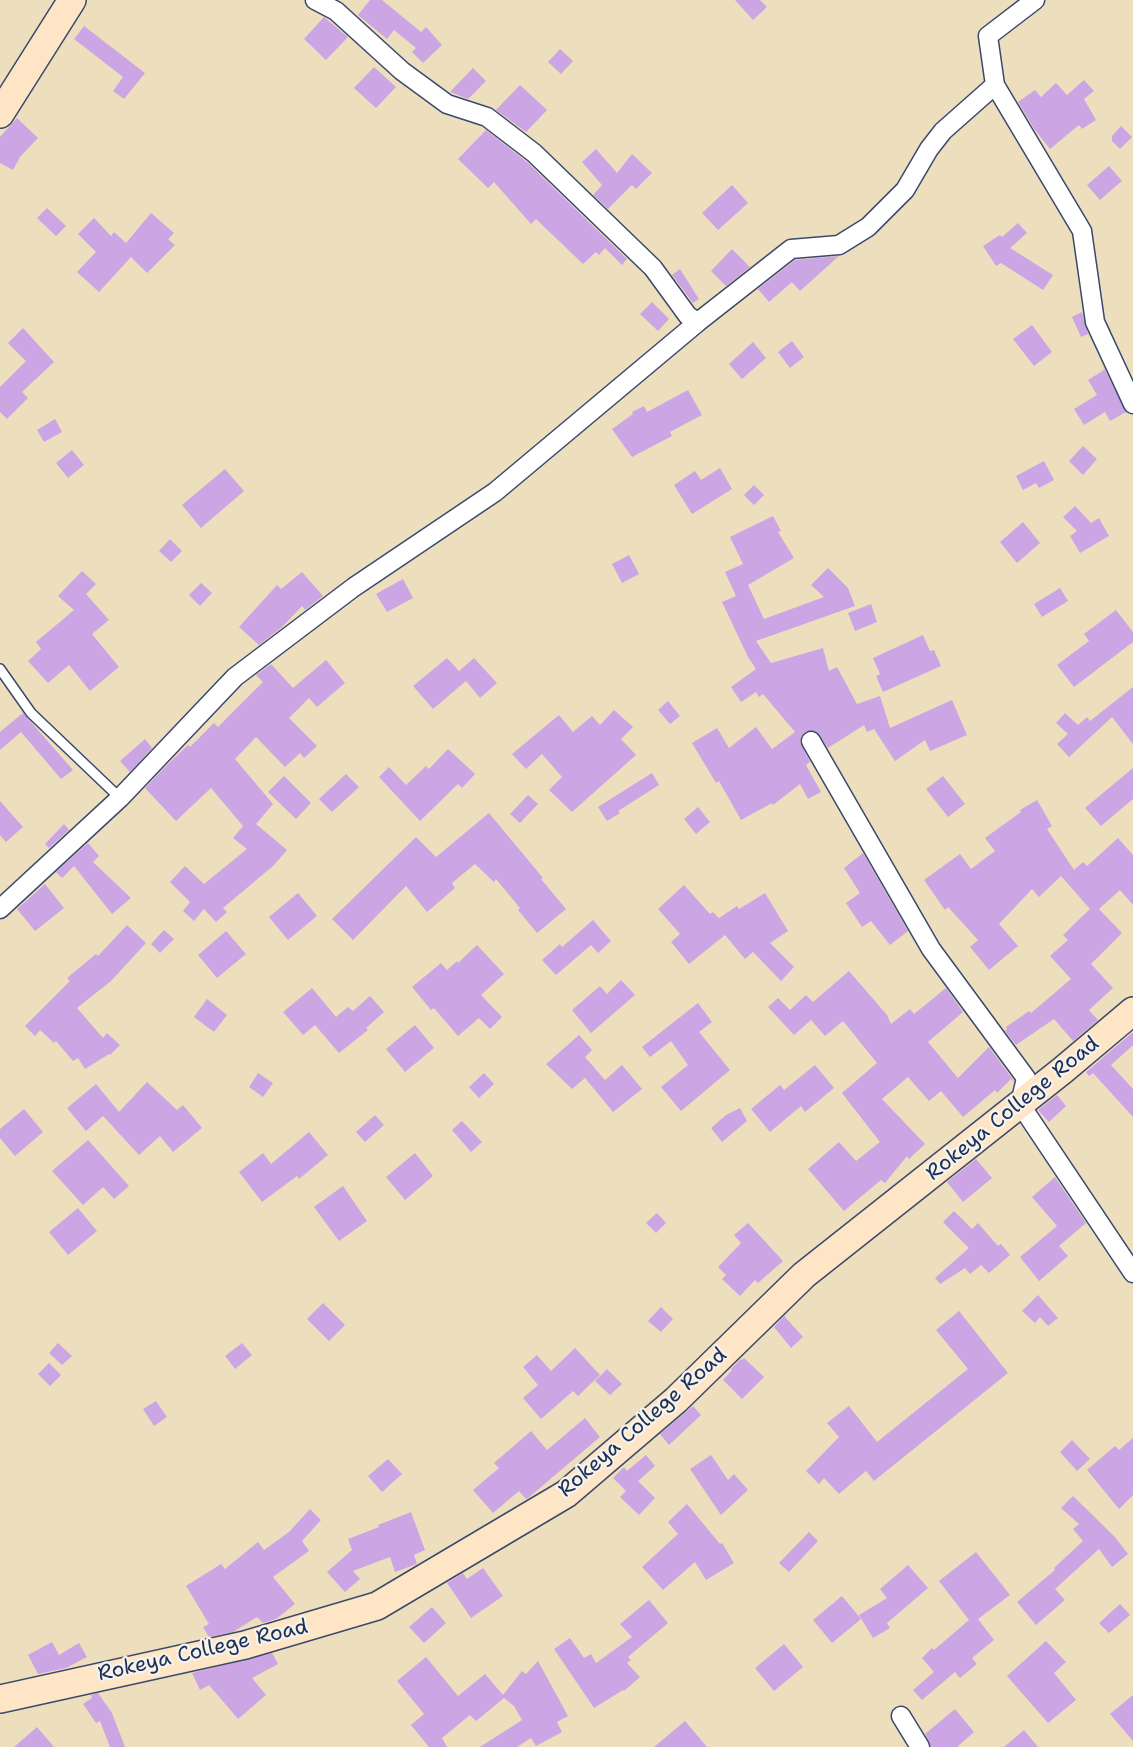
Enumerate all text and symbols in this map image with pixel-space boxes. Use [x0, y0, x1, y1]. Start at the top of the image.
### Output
street label: Rokeya College Road [921, 1031, 1105, 1187]
street label: Rokeya College Road [554, 1343, 732, 1503]
street label: Rokeya College Road [95, 1615, 311, 1687]

